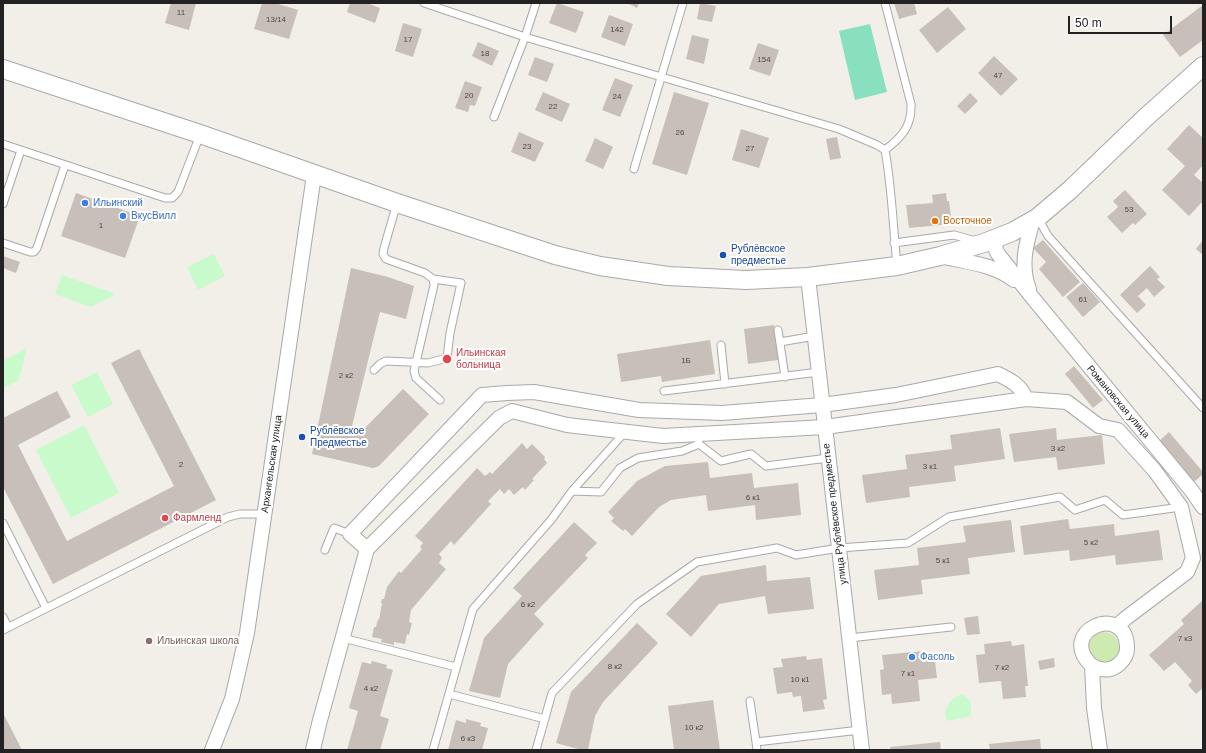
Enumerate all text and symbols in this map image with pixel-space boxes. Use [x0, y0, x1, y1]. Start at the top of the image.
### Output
house number: 11 [177, 8, 185, 18]
scale bar [1070, 8, 1174, 34]
house number: 13/14 [266, 15, 286, 25]
text: 50 m [1075, 16, 1102, 30]
house number: 142 [610, 25, 624, 35]
house number: 17 [404, 35, 412, 45]
house number: 18 [481, 49, 489, 59]
house number: 154 [757, 55, 771, 65]
house number: 47 [994, 71, 1002, 81]
house number: 20 [465, 91, 473, 101]
house number: 24 [613, 92, 621, 102]
house number: 22 [549, 102, 557, 112]
house number: 26 [676, 128, 684, 138]
house number: 23 [523, 142, 531, 152]
house number: 27 [746, 144, 754, 154]
place label: Ильинский [93, 197, 143, 209]
marker: Ильинский [80, 198, 90, 208]
house number: 53 [1125, 205, 1133, 215]
place label: ВкусВилл [131, 210, 176, 222]
marker: ВкусВилл [118, 211, 128, 221]
place label: Восточное [943, 215, 992, 227]
marker: Восточное [930, 216, 940, 226]
house number: 1 [99, 221, 103, 231]
place label: Рублёвское предместье [731, 243, 786, 266]
marker: Рублёвское предместье [718, 250, 728, 260]
house number: 61 [1079, 295, 1087, 305]
place label: Ильинская больница [456, 347, 506, 370]
marker: Ильинская больница [441, 353, 453, 365]
house number: 1Б [681, 356, 691, 366]
street label: Романовская улица [1084, 363, 1152, 441]
house number: 2 к2 [339, 371, 353, 381]
street label: Архангельская улица [259, 414, 285, 514]
place label: Рублёвское Предместье [310, 425, 367, 448]
marker: Рублёвское Предместье [297, 432, 307, 442]
street label: улица Рублёвское предместье [820, 443, 850, 585]
house number: 3 к2 [1051, 444, 1065, 454]
house number: 2 [179, 460, 183, 470]
house number: 3 к1 [923, 462, 937, 472]
house number: 6 к1 [746, 493, 760, 503]
place label: Фармленд [173, 512, 221, 524]
marker: Фармленд [160, 513, 170, 523]
house number: 5 к2 [1084, 538, 1098, 548]
house number: 5 к1 [936, 556, 950, 566]
house number: 6 к2 [521, 600, 535, 610]
house number: 7 к3 [1178, 634, 1192, 644]
place label: Ильинская школа [157, 635, 239, 647]
marker: Ильинская школа [144, 636, 154, 646]
place label: Фасоль [920, 651, 955, 663]
marker: Фасоль [907, 652, 917, 662]
house number: 8 к2 [608, 662, 622, 672]
house number: 7 к2 [995, 663, 1009, 673]
house number: 7 к1 [901, 669, 915, 679]
house number: 10 к1 [790, 675, 810, 685]
house number: 4 к2 [364, 684, 378, 694]
house number: 10 к2 [684, 723, 704, 733]
house number: 6 к3 [461, 734, 475, 744]

